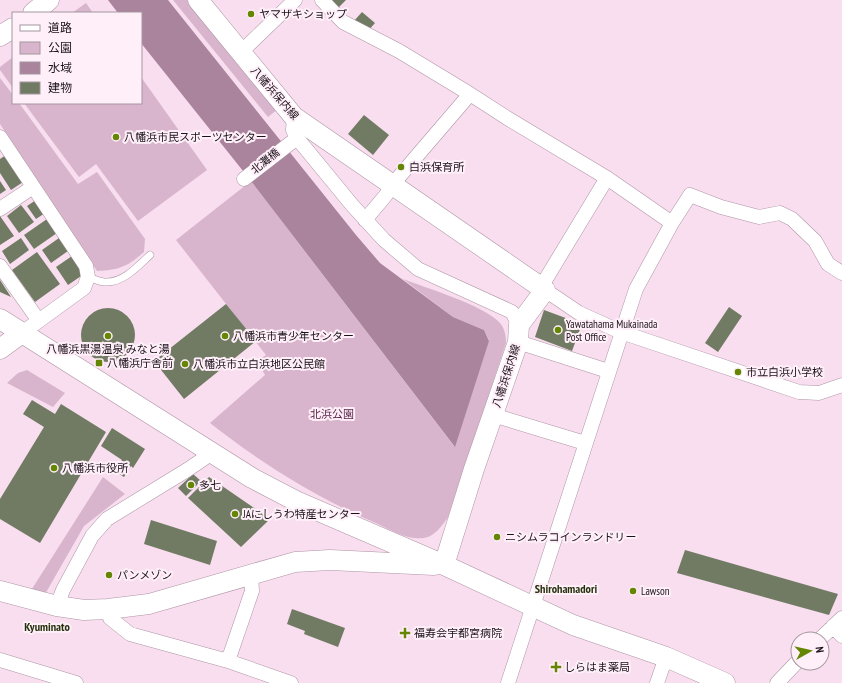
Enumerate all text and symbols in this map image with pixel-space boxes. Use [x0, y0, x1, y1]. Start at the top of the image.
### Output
place label: ヤマザキショップ [259, 7, 347, 21]
marker: ヤマザキショップ [246, 9, 256, 19]
legend [12, 12, 142, 104]
text: 道路 [48, 20, 72, 35]
text: 公園 [48, 40, 72, 55]
text: 水域 [48, 60, 72, 75]
street label: 八幡浜保内線 [248, 64, 302, 122]
text: 建物 [48, 80, 72, 95]
place label: 八幡浜市民スポーツセンター [124, 130, 267, 144]
marker: 八幡浜市民スポーツセンター [111, 132, 121, 142]
street label: 北灘橋 [248, 145, 282, 177]
place label: 白浜保育所 [409, 160, 465, 174]
marker: 白浜保育所 [396, 162, 406, 172]
place label: Yawatahama Mukainada Post Office [566, 317, 657, 344]
marker: Yawatahama Mukainada Post Office [553, 325, 563, 335]
place label: 八幡浜市青少年センター [233, 329, 354, 343]
marker: 八幡浜黒湯温泉 みなと湯 [103, 331, 113, 341]
marker: 八幡浜市青少年センター [220, 331, 230, 341]
place label: 八幡浜黒湯温泉 みなと湯 [46, 342, 170, 356]
street label: 八幡浜保内線 [489, 342, 523, 410]
place label: 八幡浜庁舎前 [107, 356, 173, 370]
place label: 八幡浜市立白浜地区公民館 [193, 357, 325, 371]
marker: 八幡浜庁舎前 [94, 358, 104, 368]
marker: 八幡浜市立白浜地区公民館 [180, 359, 190, 369]
place label: 市立白浜小学校 [746, 365, 823, 379]
marker: 市立白浜小学校 [733, 367, 743, 377]
park label: 北浜公園 [310, 407, 354, 421]
place label: 八幡浜市役所 [62, 461, 129, 475]
marker: 八幡浜市役所 [49, 463, 59, 473]
place label: 多七 [199, 478, 221, 492]
marker: 多七 [186, 480, 196, 490]
place label: JAにしうわ特産センター [242, 507, 361, 521]
marker: JAにしうわ特産センター [230, 509, 240, 519]
place label: ニシムラコインランドリー [505, 530, 636, 544]
marker: ニシムラコインランドリー [492, 532, 502, 542]
place label: パンメゾン [117, 568, 172, 582]
marker: パンメゾン [104, 570, 114, 580]
district label: Shirohamadori [535, 581, 597, 596]
place label: Lawson [641, 584, 670, 598]
marker: Lawson [628, 586, 638, 596]
district label: Kyuminato [24, 619, 71, 634]
place label: 福寿会宇都宮病院 [414, 626, 502, 640]
marker: 福寿会宇都宮病院 [399, 627, 411, 639]
north arrow [790, 631, 830, 671]
text: N [813, 646, 827, 654]
place label: しらはま薬局 [564, 660, 630, 674]
marker: しらはま薬局 [551, 662, 561, 672]

